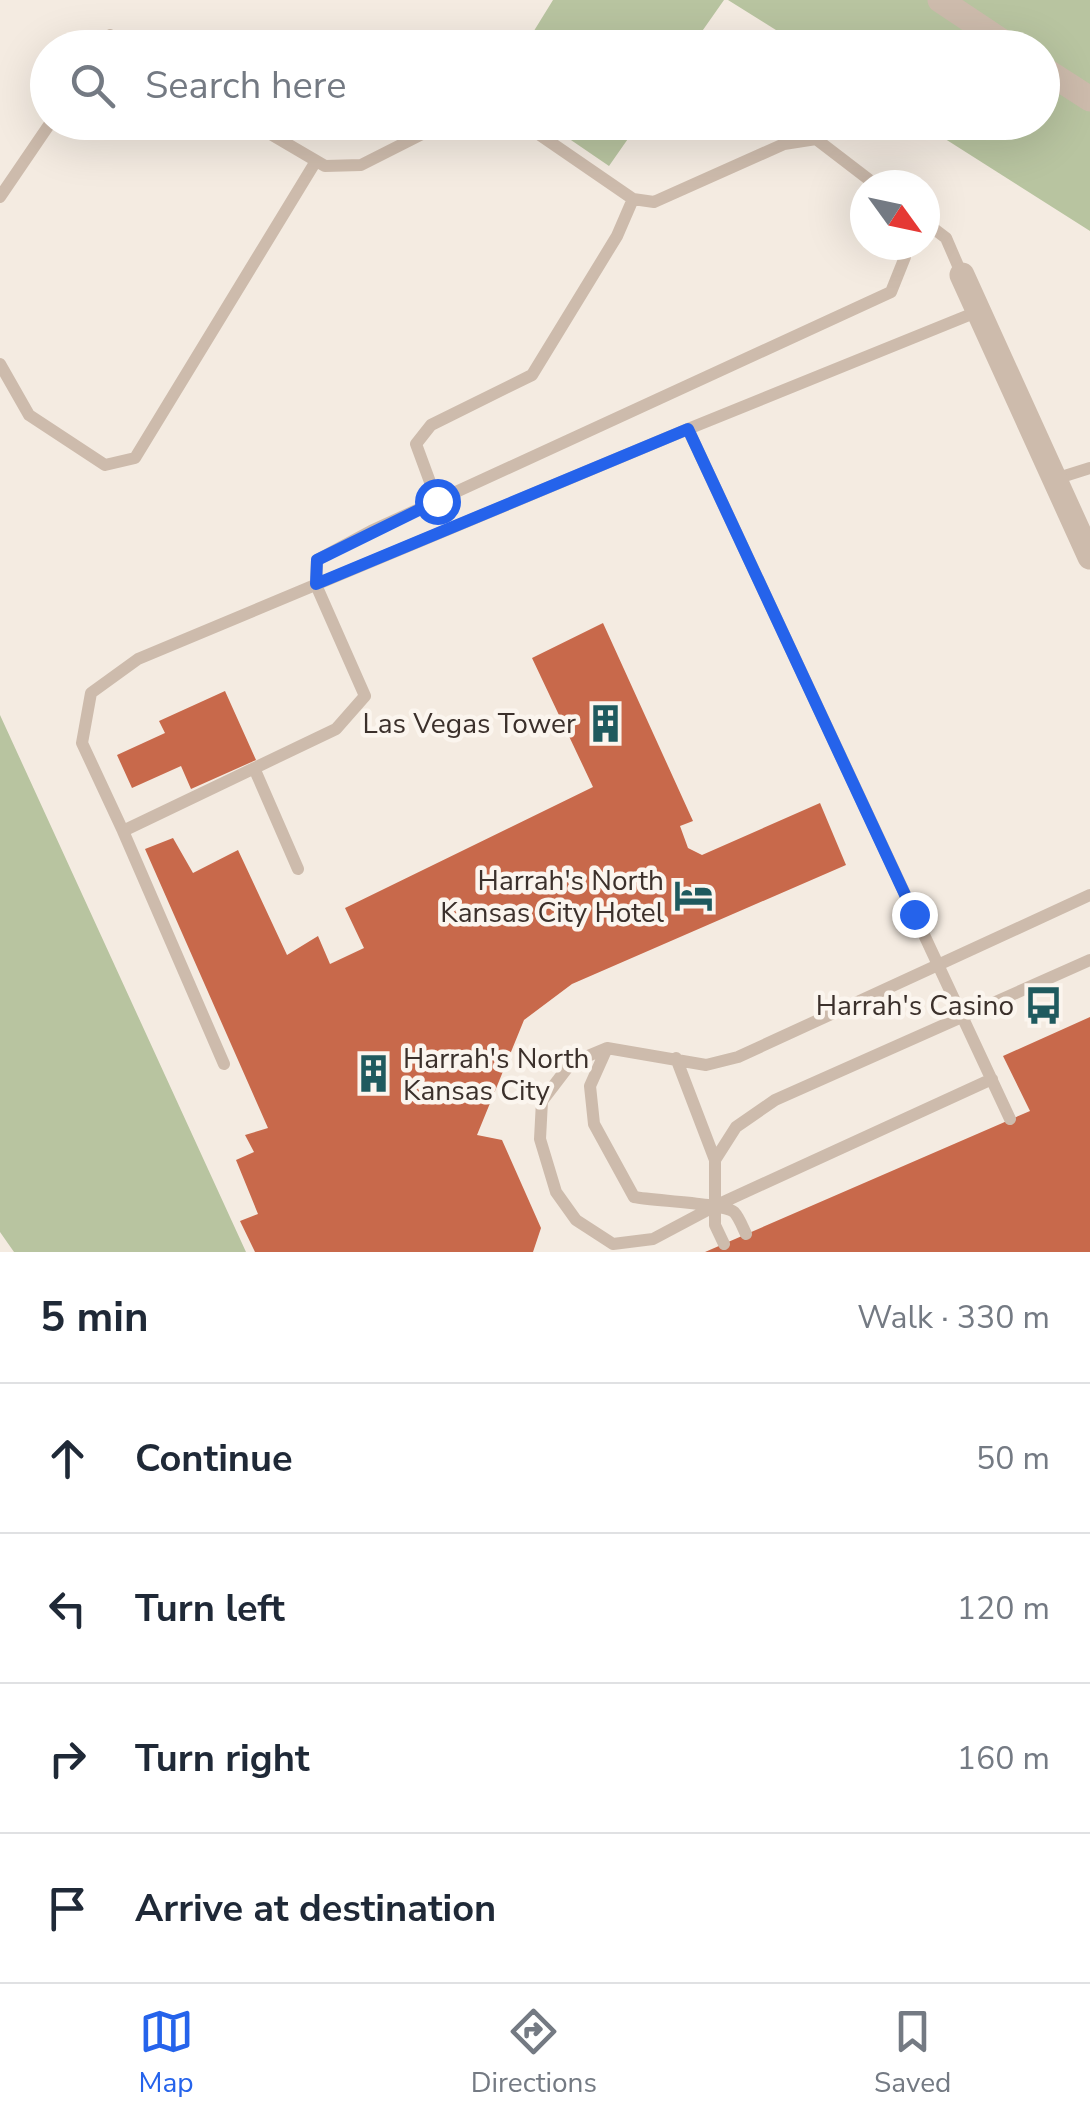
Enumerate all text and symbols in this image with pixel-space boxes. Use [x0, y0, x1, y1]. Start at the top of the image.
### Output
search box [30, 30, 1060, 140]
icon: search [65, 58, 120, 113]
text: Search here [145, 60, 346, 111]
north arrow [850, 170, 940, 260]
route start [415, 479, 461, 525]
building icon: Las Vegas Tower [585, 702, 627, 744]
place label: Las Vegas Tower [362, 705, 576, 743]
place label: Harrah's North Kansas City Hotel [440, 862, 665, 932]
hotel icon: Harrah's North Kansas City Hotel [673, 875, 715, 917]
route end [892, 892, 938, 938]
bus stop icon: Harrah's Casino [1023, 984, 1065, 1026]
place label: Harrah's Casino [816, 987, 1014, 1025]
place label: Harrah's North Kansas City [403, 1040, 589, 1110]
building icon: Harrah's North Kansas City [352, 1053, 394, 1095]
text: 5 min [40, 1289, 149, 1346]
text: Walk · 330 m [857, 1296, 1050, 1339]
icon: ahead [40, 1431, 95, 1486]
text: Continue [135, 1433, 293, 1484]
text: 50 m [976, 1437, 1050, 1480]
icon: left [40, 1581, 95, 1636]
text: Turn left [135, 1583, 285, 1634]
text: 120 m [957, 1587, 1050, 1630]
icon: right [40, 1731, 95, 1786]
text: Turn right [135, 1733, 310, 1784]
text: 160 m [957, 1737, 1050, 1780]
icon: arrive [40, 1881, 95, 1936]
text: Arrive at destination [135, 1883, 496, 1934]
tab: Map [139, 2004, 194, 2102]
tab: Directions [471, 2004, 597, 2102]
tab: Saved [874, 2004, 951, 2102]

